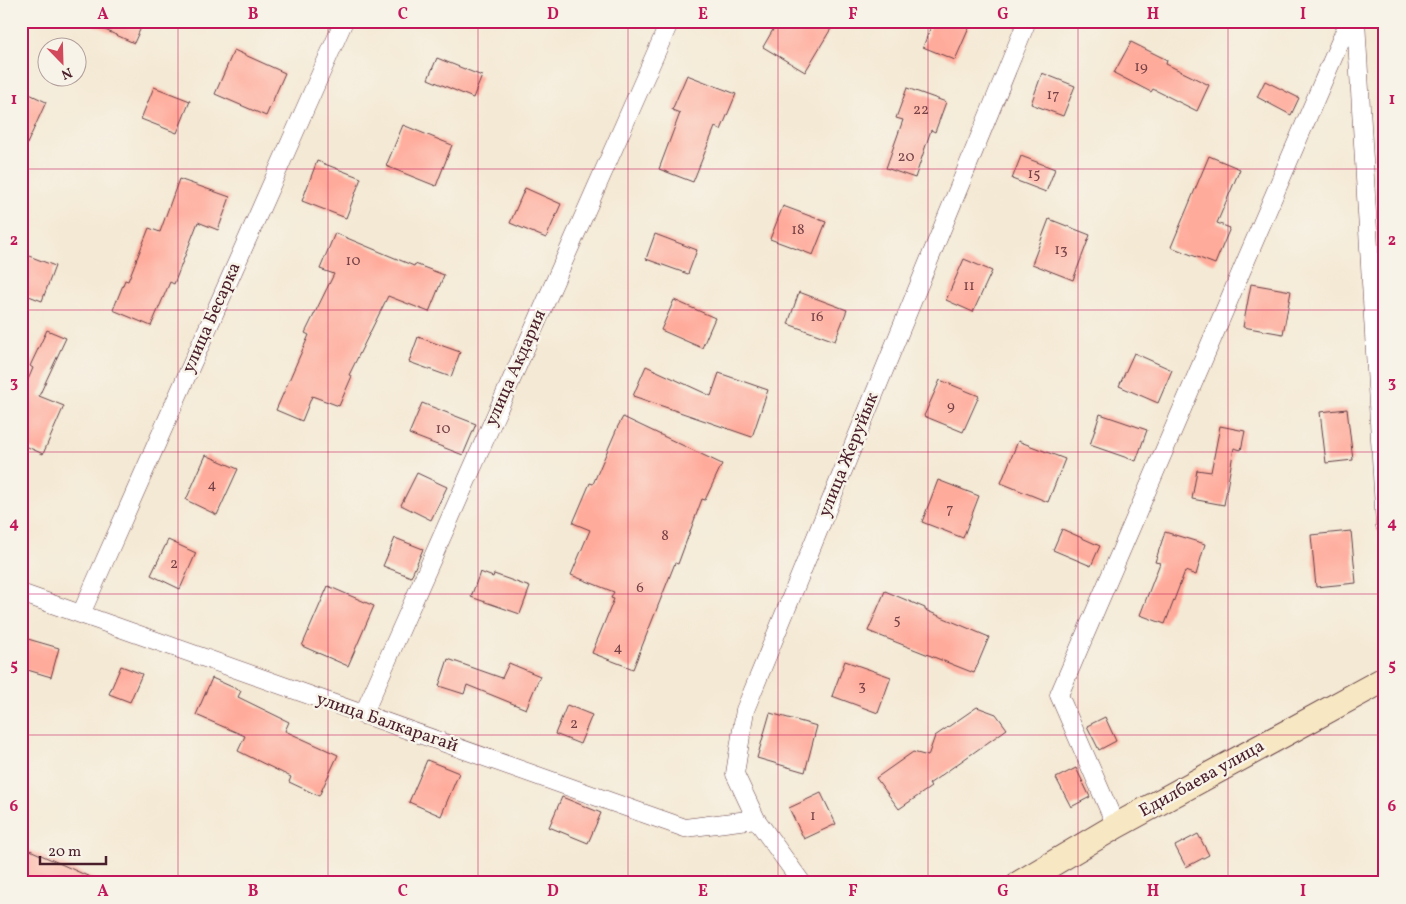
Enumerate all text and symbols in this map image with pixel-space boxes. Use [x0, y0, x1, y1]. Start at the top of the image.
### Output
text: A [97, 4, 109, 26]
text: B [248, 4, 259, 26]
text: C [398, 4, 408, 26]
text: D [547, 4, 559, 26]
text: E [698, 4, 708, 26]
text: F [848, 4, 858, 26]
text: G [997, 4, 1009, 26]
text: H [1147, 4, 1159, 26]
text: I [1300, 4, 1306, 26]
north arrow [38, 38, 88, 88]
house number: 19 [1134, 57, 1148, 78]
text: N [58, 62, 75, 83]
house number: 17 [1046, 85, 1060, 106]
text: 1 [11, 89, 17, 111]
text: 1 [1389, 89, 1395, 111]
house number: 22 [913, 100, 929, 121]
house number: 20 [898, 147, 914, 168]
house number: 15 [1027, 164, 1041, 185]
house number: 18 [791, 220, 805, 241]
text: 2 [10, 230, 18, 252]
text: 2 [1388, 230, 1396, 252]
house number: 13 [1054, 240, 1068, 261]
house number: 10 [346, 251, 360, 272]
street label: улица Бесарка [176, 259, 248, 377]
house number: 11 [963, 276, 975, 297]
street label: улица Акдария [479, 306, 553, 430]
house number: 16 [810, 307, 824, 328]
text: 3 [10, 372, 18, 394]
text: 3 [1388, 372, 1396, 394]
street label: улица Жеруйык [813, 389, 885, 521]
house number: 9 [947, 396, 955, 417]
house number: 10 [436, 419, 450, 440]
house number: 4 [208, 475, 217, 496]
house number: 7 [946, 499, 954, 520]
text: 4 [9, 513, 19, 535]
text: 4 [1387, 513, 1397, 535]
house number: 8 [661, 526, 669, 547]
house number: 2 [170, 554, 178, 575]
house number: 6 [636, 578, 644, 599]
house number: 5 [893, 610, 901, 631]
house number: 4 [614, 638, 623, 659]
text: 5 [10, 655, 18, 677]
text: 5 [1388, 655, 1396, 677]
house number: 3 [858, 676, 866, 697]
street label: улица Балкарагай [313, 687, 461, 759]
house number: 2 [570, 714, 578, 735]
street label: Едилбаева улица [1135, 734, 1269, 824]
text: 6 [10, 796, 19, 818]
text: 6 [1388, 796, 1397, 818]
house number: 1 [810, 806, 816, 827]
scale bar [40, 834, 106, 866]
text: 20 m [48, 842, 81, 863]
text: A [97, 881, 109, 903]
text: B [248, 881, 259, 903]
text: C [398, 881, 408, 903]
text: D [547, 881, 559, 903]
text: E [698, 881, 708, 903]
text: F [848, 881, 858, 903]
text: G [997, 881, 1009, 903]
text: H [1147, 881, 1159, 903]
text: I [1300, 881, 1306, 903]

